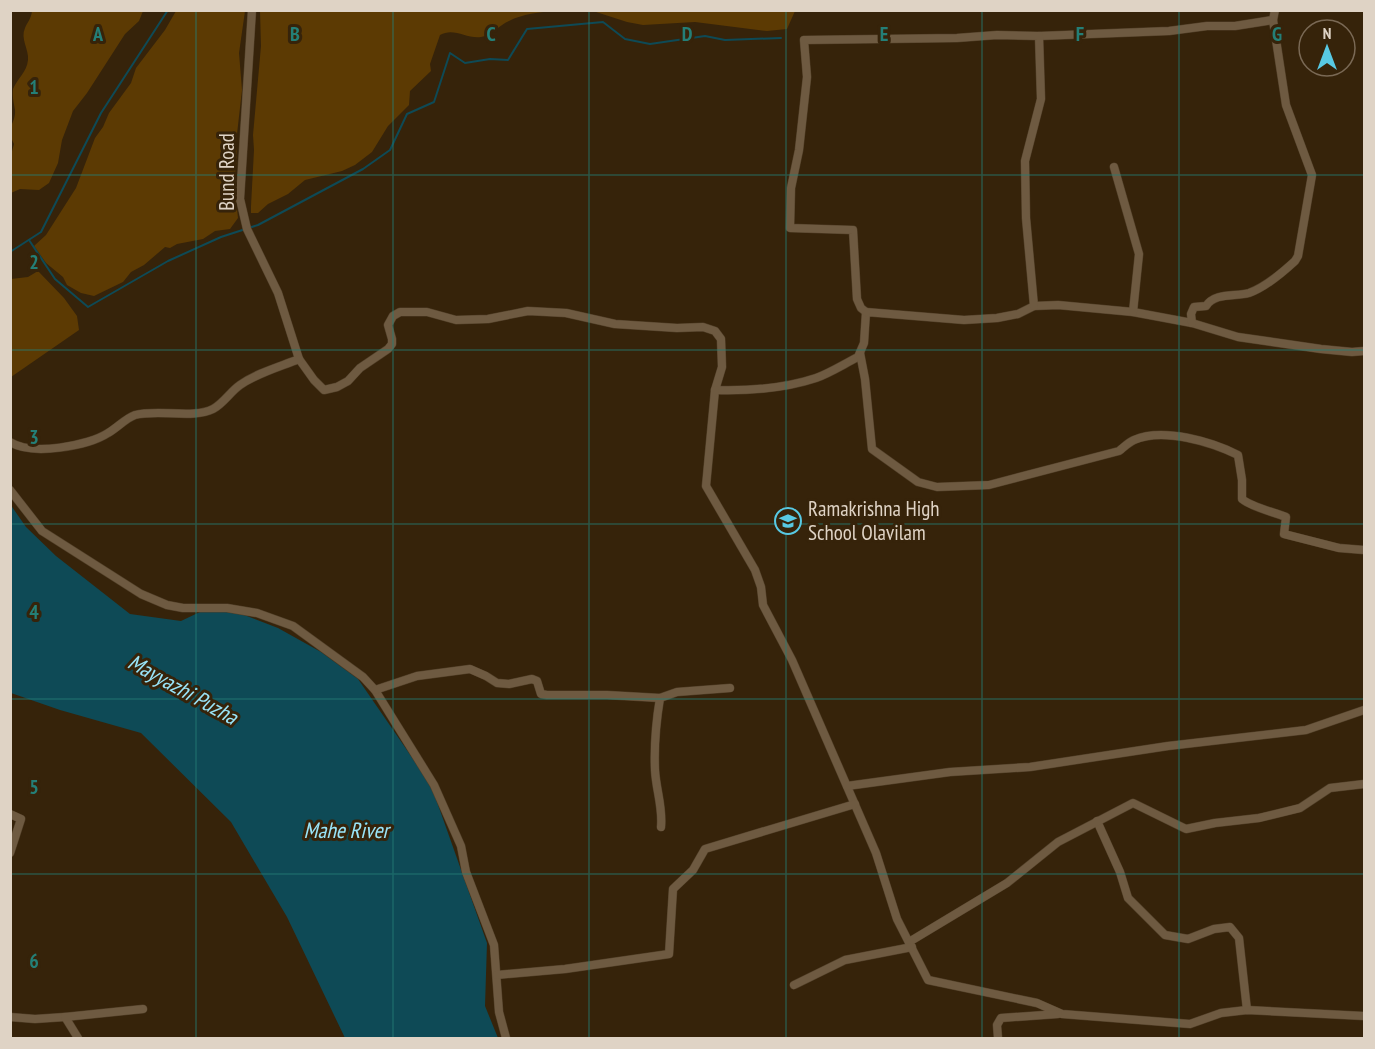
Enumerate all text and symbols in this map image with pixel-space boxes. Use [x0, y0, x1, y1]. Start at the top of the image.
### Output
north arrow [1297, 18, 1357, 78]
text: A [92, 21, 104, 47]
text: B [290, 21, 300, 47]
text: C [486, 21, 496, 47]
text: D [682, 21, 693, 47]
text: E [880, 21, 888, 47]
text: F [1076, 21, 1084, 47]
text: G [1272, 21, 1282, 47]
text: N [1323, 23, 1331, 43]
text: 1 [29, 74, 39, 100]
street label: Bund Road [213, 133, 240, 211]
text: 2 [29, 249, 39, 275]
text: 3 [29, 424, 39, 450]
place label: Ramakrishna High School Olavilam [808, 495, 940, 546]
school or university icon: Ramakrishna High School Olavilam [773, 506, 803, 536]
text: 4 [29, 599, 39, 625]
water label: Mayyazhi Puzha [123, 647, 244, 731]
text: 5 [29, 774, 39, 800]
water label: Mahe River [303, 816, 392, 844]
text: 6 [29, 948, 39, 974]

